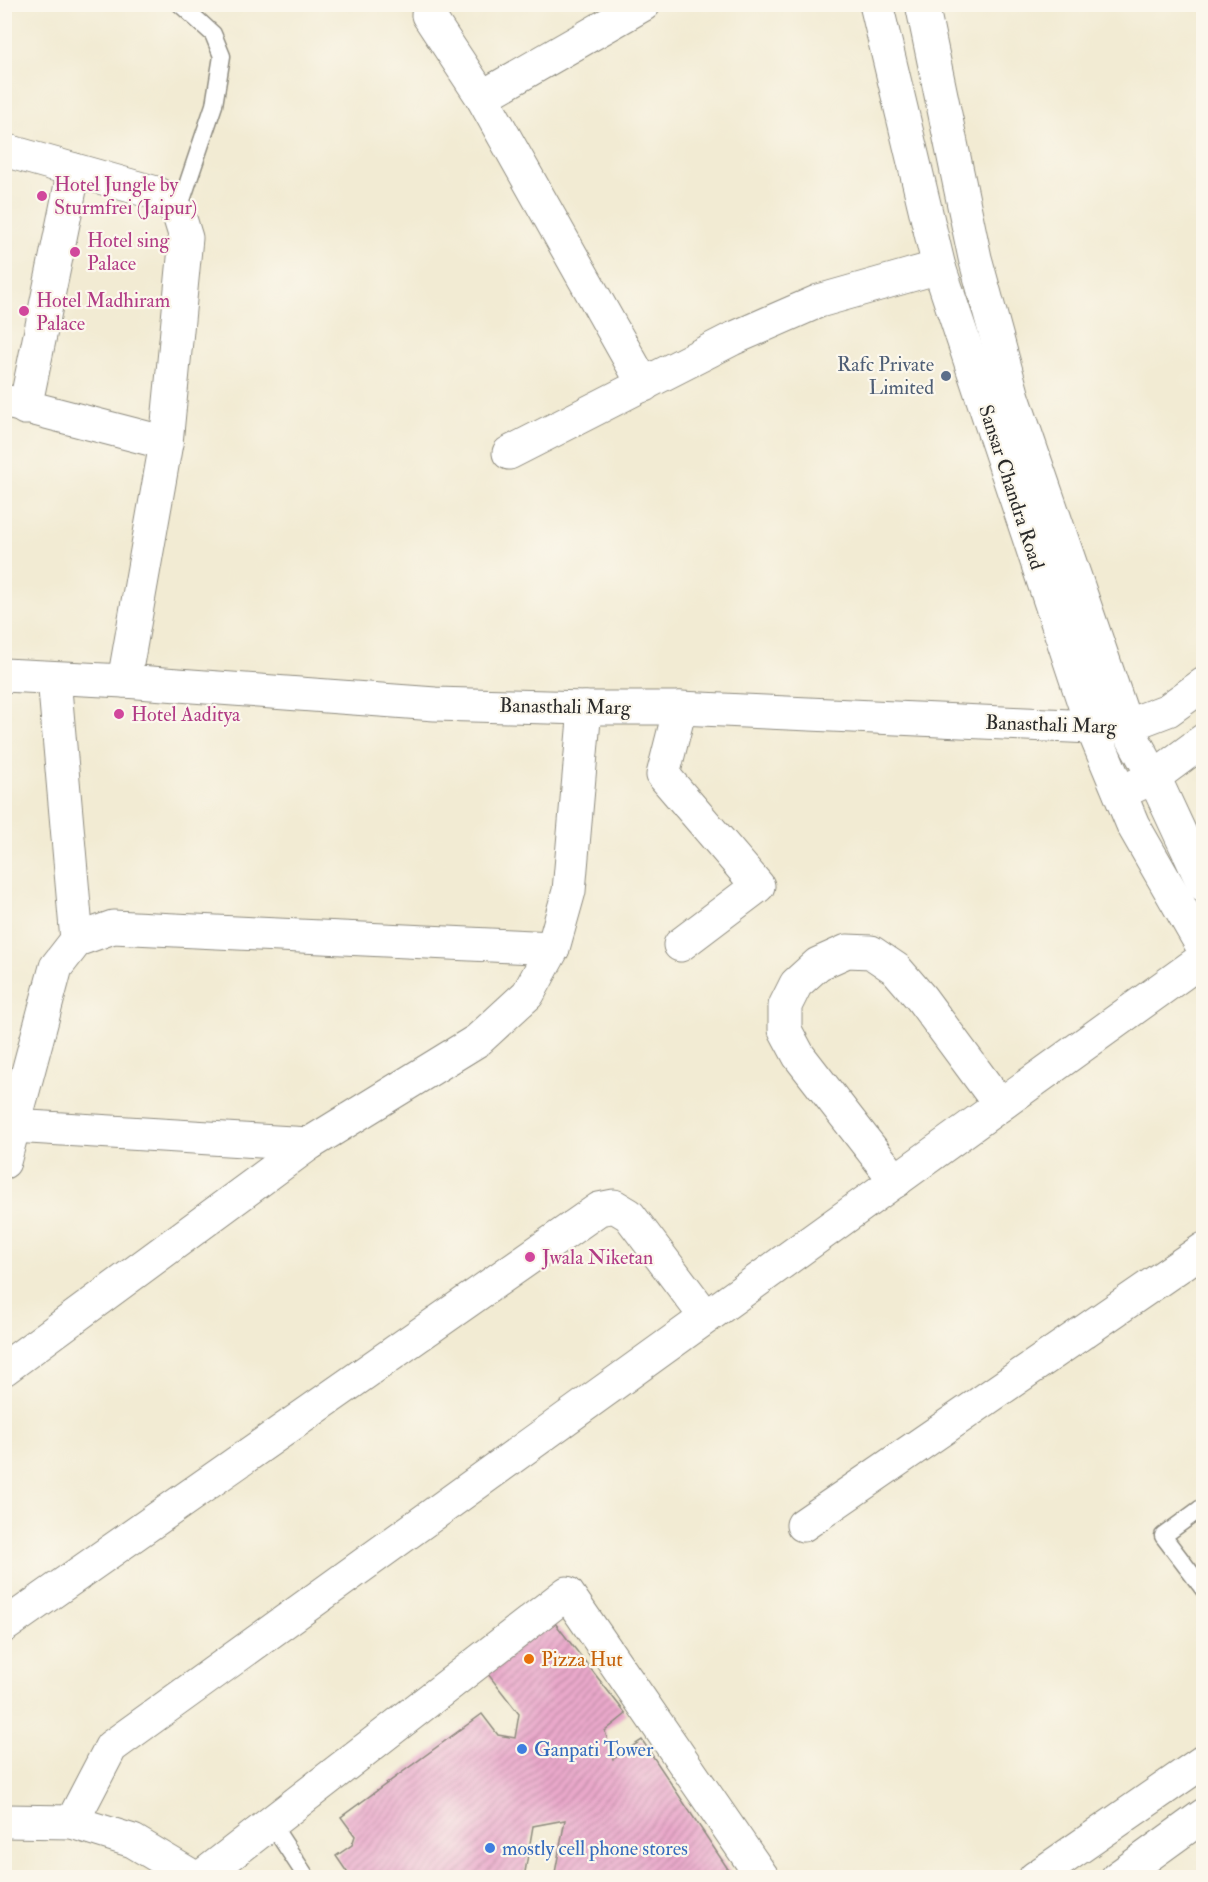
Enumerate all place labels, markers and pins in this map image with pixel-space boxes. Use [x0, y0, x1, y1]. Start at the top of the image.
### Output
place label: Hotel Jungle by Sturmfrei (Jaipur) [54, 172, 197, 221]
marker: Hotel Jungle by Sturmfrei (Jaipur) [35, 189, 49, 203]
place label: Hotel sing Palace [87, 228, 170, 276]
marker: Hotel sing Palace [68, 245, 82, 259]
place label: Hotel Madhiram Palace [36, 288, 171, 336]
marker: Hotel Madhiram Palace [17, 304, 31, 318]
place label: Rafc Private Limited [837, 352, 934, 400]
marker: Rafc Private Limited [939, 369, 953, 383]
place label: Hotel Aaditya [131, 702, 241, 727]
marker: Hotel Aaditya [112, 707, 126, 721]
place label: Jwala Niketan [541, 1245, 653, 1270]
marker: Jwala Niketan [523, 1250, 537, 1264]
place label: Pizza Hut [541, 1647, 623, 1672]
marker: Pizza Hut [522, 1652, 536, 1666]
place label: Ganpati Tower [534, 1737, 654, 1763]
marker: Ganpati Tower [515, 1742, 529, 1756]
place label: mostly cell phone stores [502, 1836, 688, 1862]
marker: mostly cell phone stores [483, 1841, 497, 1855]

